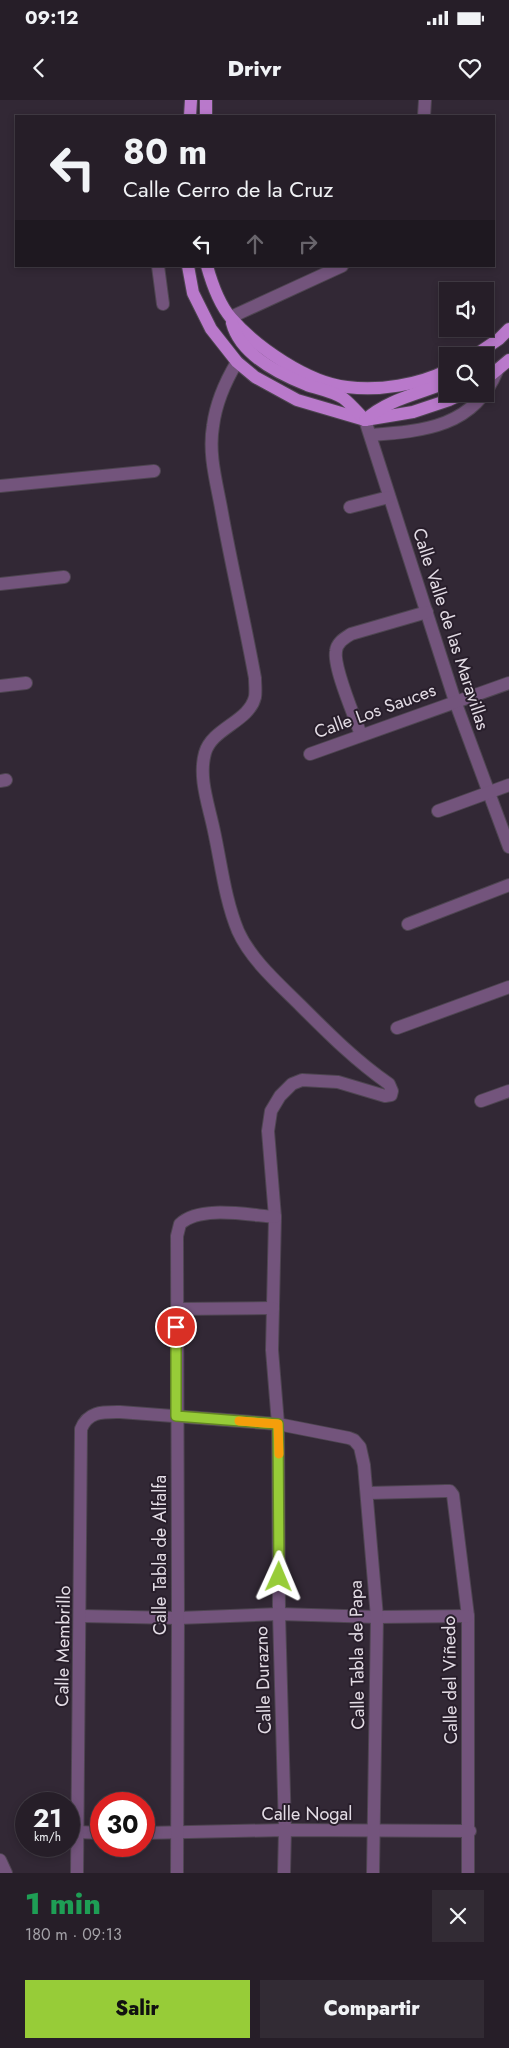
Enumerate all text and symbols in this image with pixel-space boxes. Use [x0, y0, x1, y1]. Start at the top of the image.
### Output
text: 09:12 [25, 4, 79, 31]
text: Drivr [228, 52, 281, 84]
icon: back [25, 54, 53, 82]
icon: heart [456, 54, 484, 82]
text: 80 m [123, 127, 207, 177]
icon: left [40, 135, 105, 200]
text: Calle Cerro de la Cruz [123, 173, 333, 205]
icon: left [188, 230, 216, 258]
icon: ahead [241, 230, 269, 258]
icon: right [294, 230, 322, 258]
map controls [439, 282, 494, 402]
button: sound [439, 282, 494, 337]
button: search [439, 347, 494, 402]
street label: Calle Valle de las Maravillas [406, 525, 496, 733]
street label: Calle Los Sauces [311, 677, 439, 745]
pin [155, 1306, 197, 1348]
icon: arrive [162, 1313, 190, 1341]
street label: Calle Tabla de Alfalfa [147, 1475, 173, 1635]
position arrow [252, 1550, 304, 1602]
street label: Calle Tabla de Papa [343, 1580, 371, 1730]
street label: Calle Membrillo [49, 1585, 77, 1707]
street label: Calle del Viñedo [436, 1615, 464, 1744]
street label: Calle Durazno [248, 1625, 278, 1734]
speed limit sign: 30 [90, 1792, 155, 1857]
text: 21 [33, 1800, 62, 1836]
street label: Calle Nogal [262, 1801, 352, 1827]
text: km/h [34, 1828, 61, 1846]
text: 1 min [25, 1882, 101, 1925]
button: close [432, 1890, 484, 1942]
text: 180 m · 09:13 [25, 1923, 122, 1946]
button: Salir [25, 1980, 250, 2038]
button: Compartir [260, 1980, 484, 2038]

